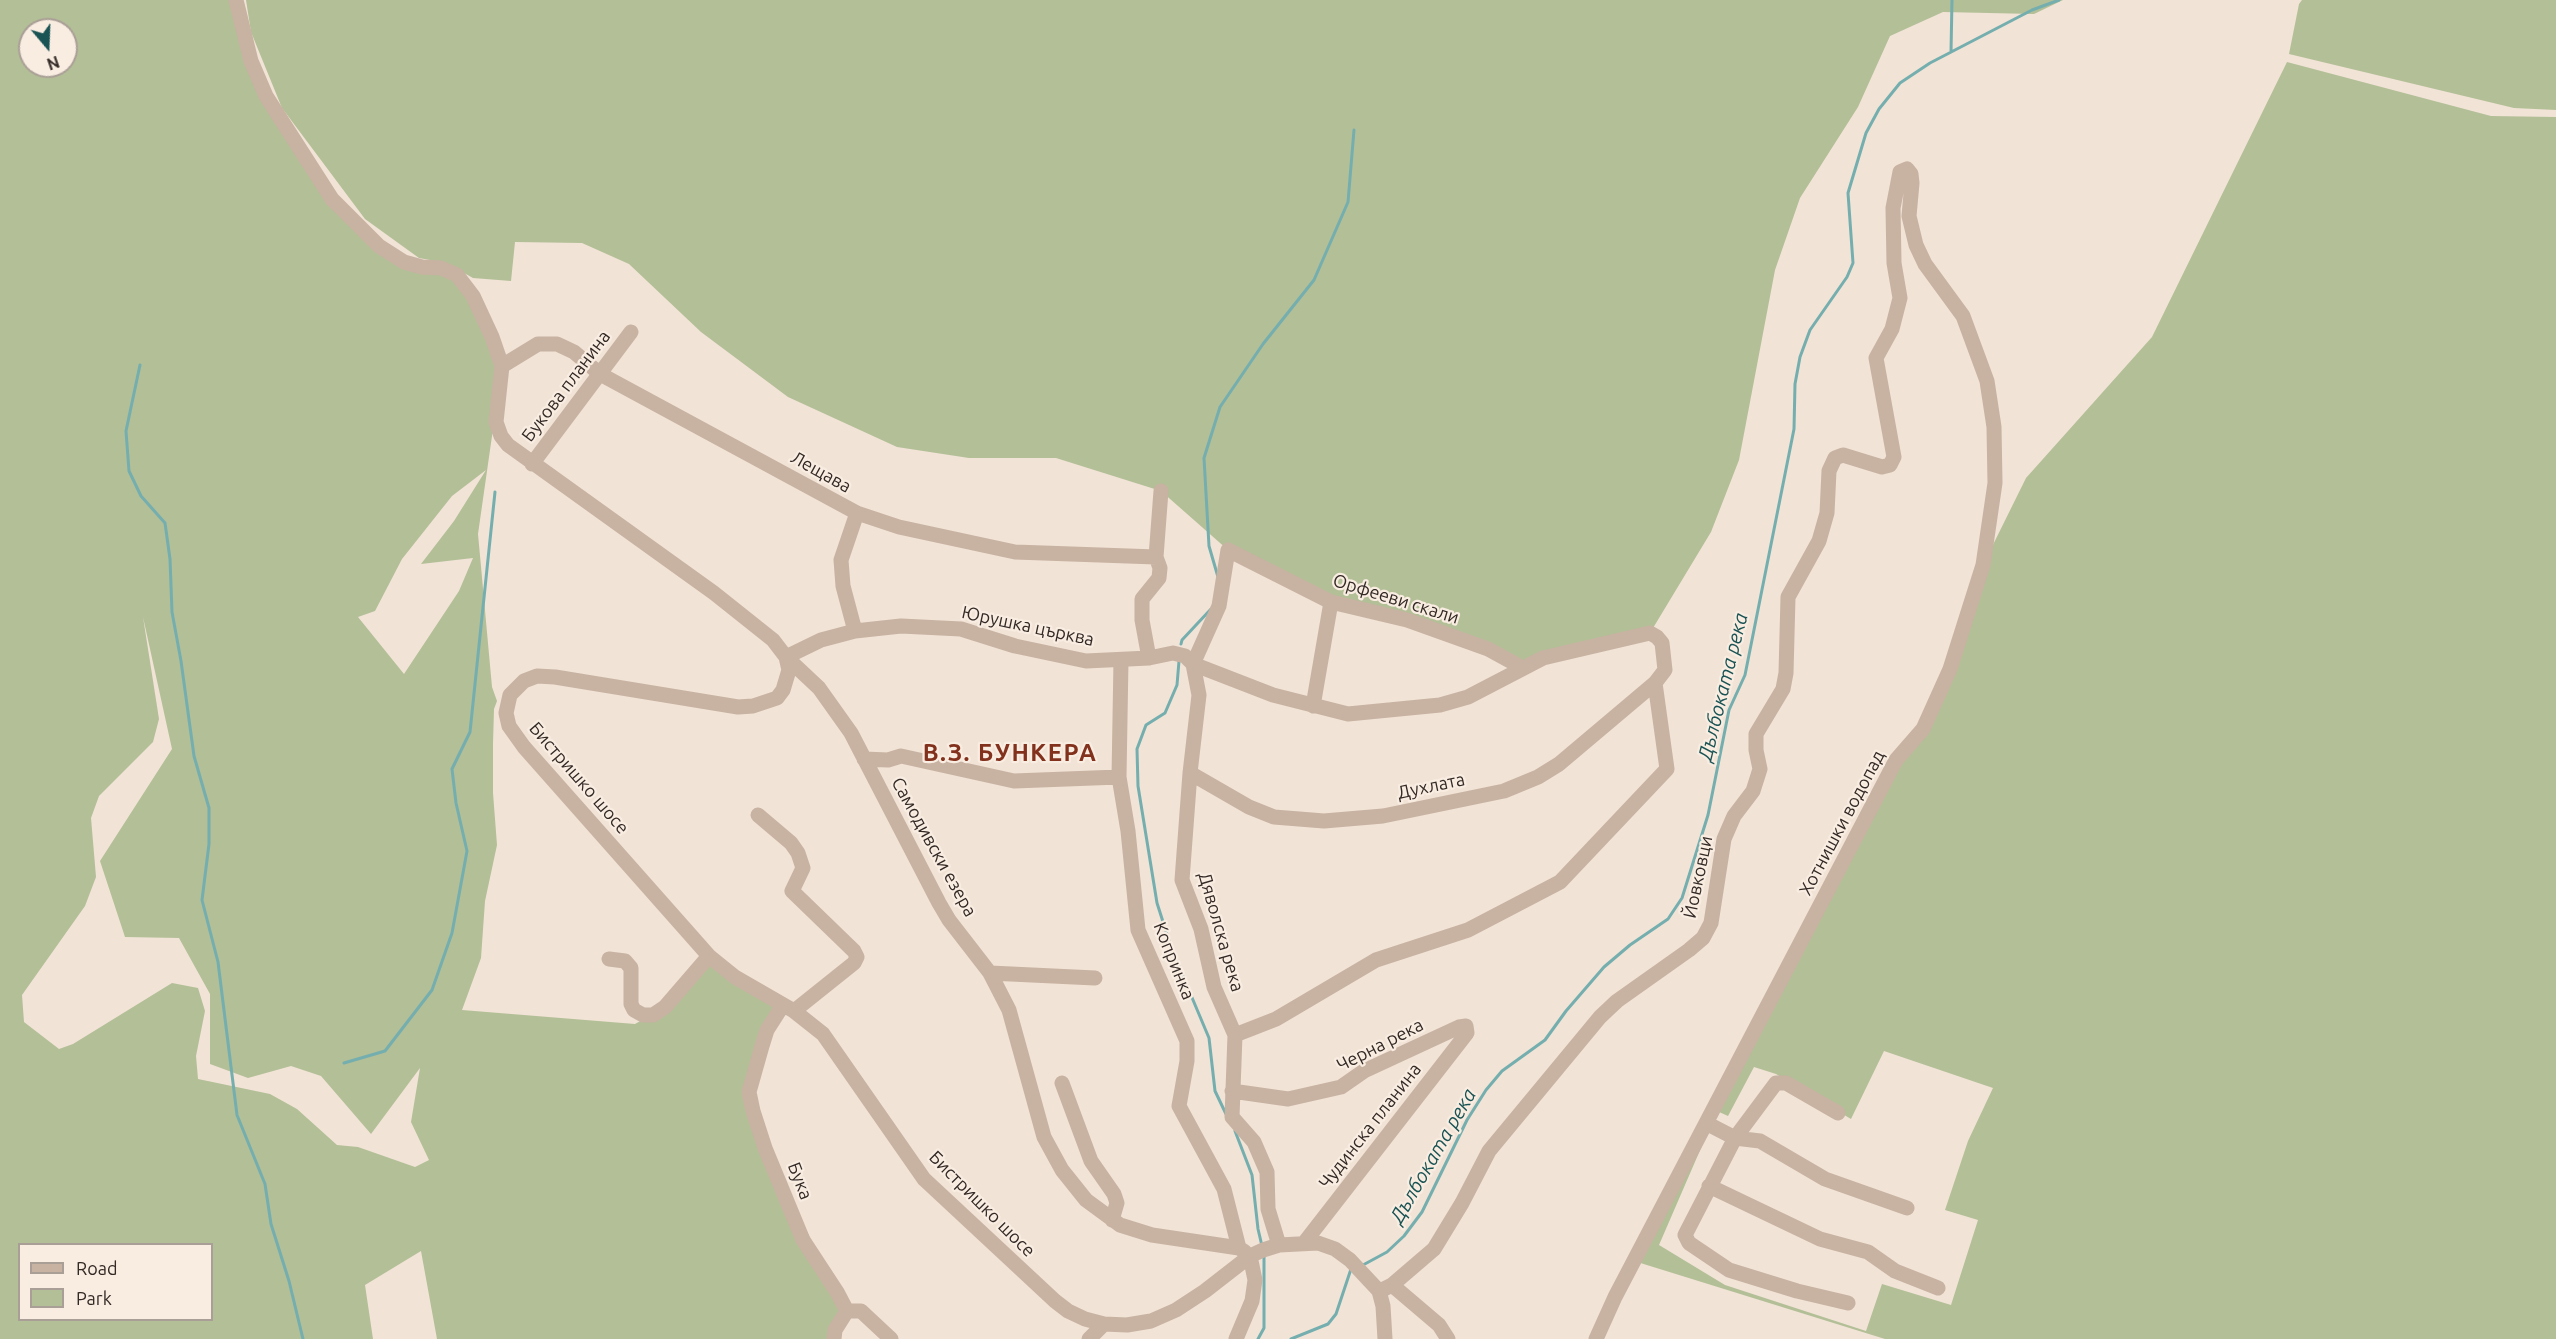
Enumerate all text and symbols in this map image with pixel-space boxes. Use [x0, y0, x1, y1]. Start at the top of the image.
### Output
north arrow [18, 18, 78, 78]
text: N [45, 53, 62, 74]
street label: Букова планина [517, 326, 615, 446]
street label: Лещава [787, 447, 855, 497]
street label: Орфееви скали [1330, 570, 1462, 628]
street label: Юрушка църква [960, 601, 1096, 651]
water label: Дълбоката река [1693, 611, 1753, 763]
street label: Бистришко шосе [525, 718, 633, 838]
district label: В.З. БУНКЕРА [923, 739, 1097, 767]
street label: Хотнишки водопад [1795, 747, 1889, 899]
street label: Духлата [1395, 768, 1467, 804]
street label: Самодивски езера [887, 774, 981, 920]
street label: Йовковци [1679, 834, 1717, 920]
street label: Дяволска река [1194, 870, 1248, 994]
street label: Копринка [1149, 919, 1199, 1003]
street label: Черна река [1333, 1014, 1427, 1076]
street label: Чудинска планина [1314, 1059, 1426, 1193]
water label: Дълбоката река [1385, 1084, 1481, 1228]
street label: Бистришко шосе [924, 1146, 1040, 1262]
street label: Бука [783, 1159, 817, 1203]
legend [18, 1243, 213, 1321]
text: Road [76, 1258, 118, 1278]
text: Park [76, 1288, 112, 1308]

